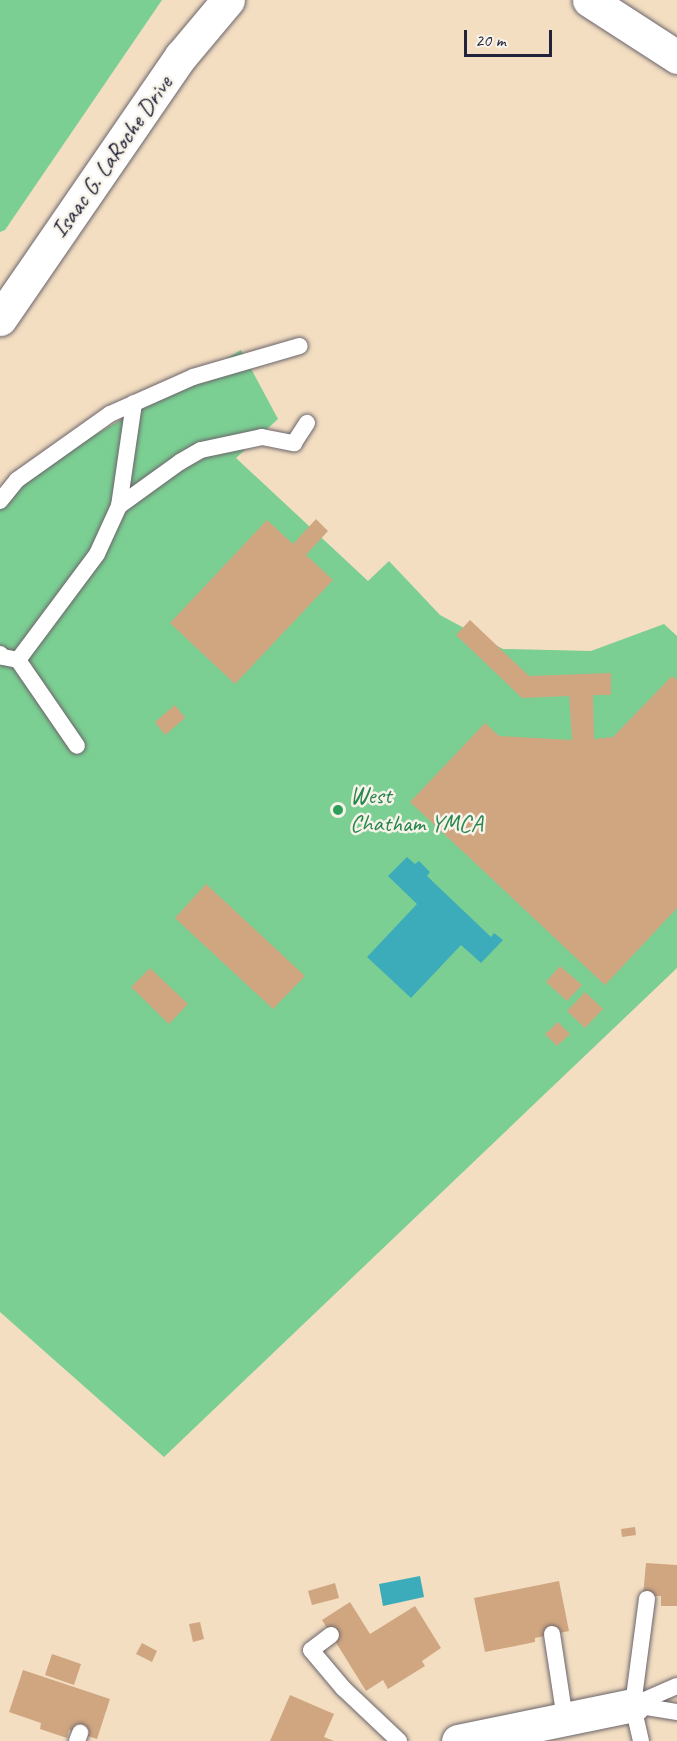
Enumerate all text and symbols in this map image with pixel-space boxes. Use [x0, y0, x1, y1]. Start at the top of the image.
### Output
scale bar [467, 18, 556, 56]
text: 20 m [475, 29, 506, 51]
street label: Isaac G. LaRoche Drive [45, 70, 179, 244]
place label: West Chatham YMCA [350, 782, 483, 838]
marker: West Chatham YMCA [331, 803, 345, 817]

